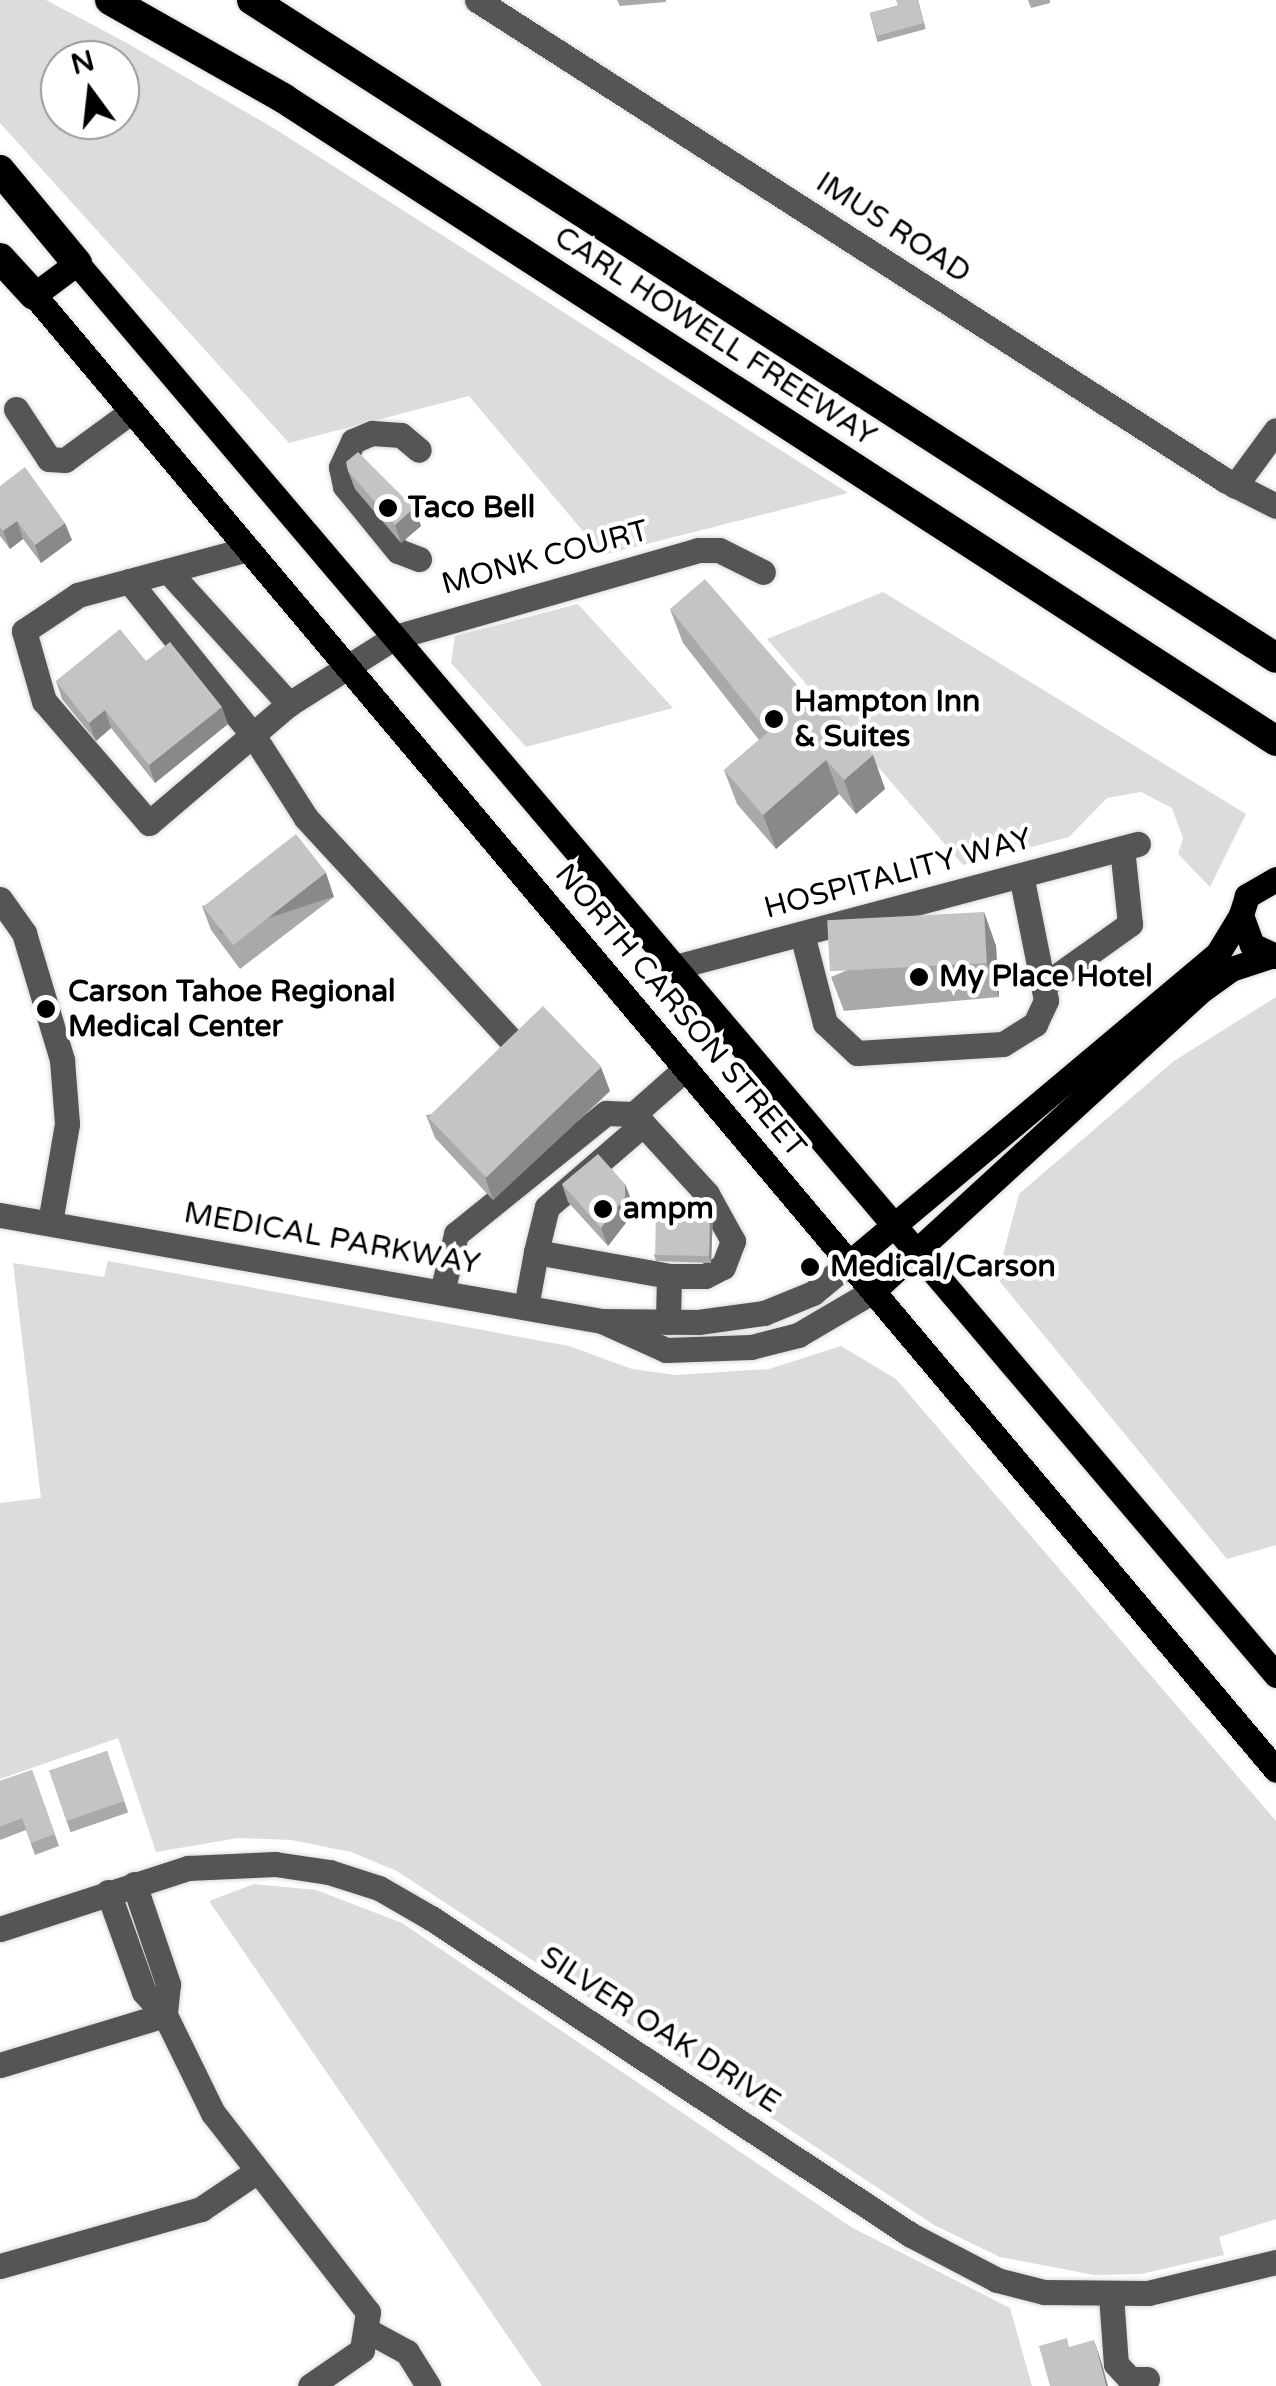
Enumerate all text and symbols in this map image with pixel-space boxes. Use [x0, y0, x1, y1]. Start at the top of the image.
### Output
north arrow [40, 40, 140, 140]
text: N [67, 44, 98, 82]
street label: IMUS ROAD [809, 165, 977, 291]
street label: CARL HOWELL FREEWAY [547, 219, 883, 455]
place label: Taco Bell [408, 490, 535, 526]
marker: Taco Bell [377, 497, 399, 519]
street label: MONK COURT [438, 513, 652, 603]
place label: Hampton Inn & Suites [794, 684, 980, 754]
marker: Hampton Inn & Suites [763, 708, 785, 730]
street label: HOSPITALITY WAY [760, 821, 1036, 927]
street label: NORTH CARSON STREET [547, 857, 813, 1165]
place label: My Place Hotel [939, 959, 1153, 995]
marker: My Place Hotel [908, 966, 930, 988]
place label: Carson Tahoe Regional Medical Center [68, 974, 396, 1044]
marker: Carson Tahoe Regional Medical Center [33, 996, 59, 1022]
place label: ampm [623, 1191, 714, 1227]
street label: MEDICAL PARKWAY [181, 1195, 483, 1283]
marker: ampm [592, 1198, 614, 1220]
place label: Medical/Carson [830, 1249, 1056, 1285]
marker: Medical/Carson [799, 1256, 821, 1278]
street label: SILVER OAK DRIVE [533, 1939, 787, 2121]

